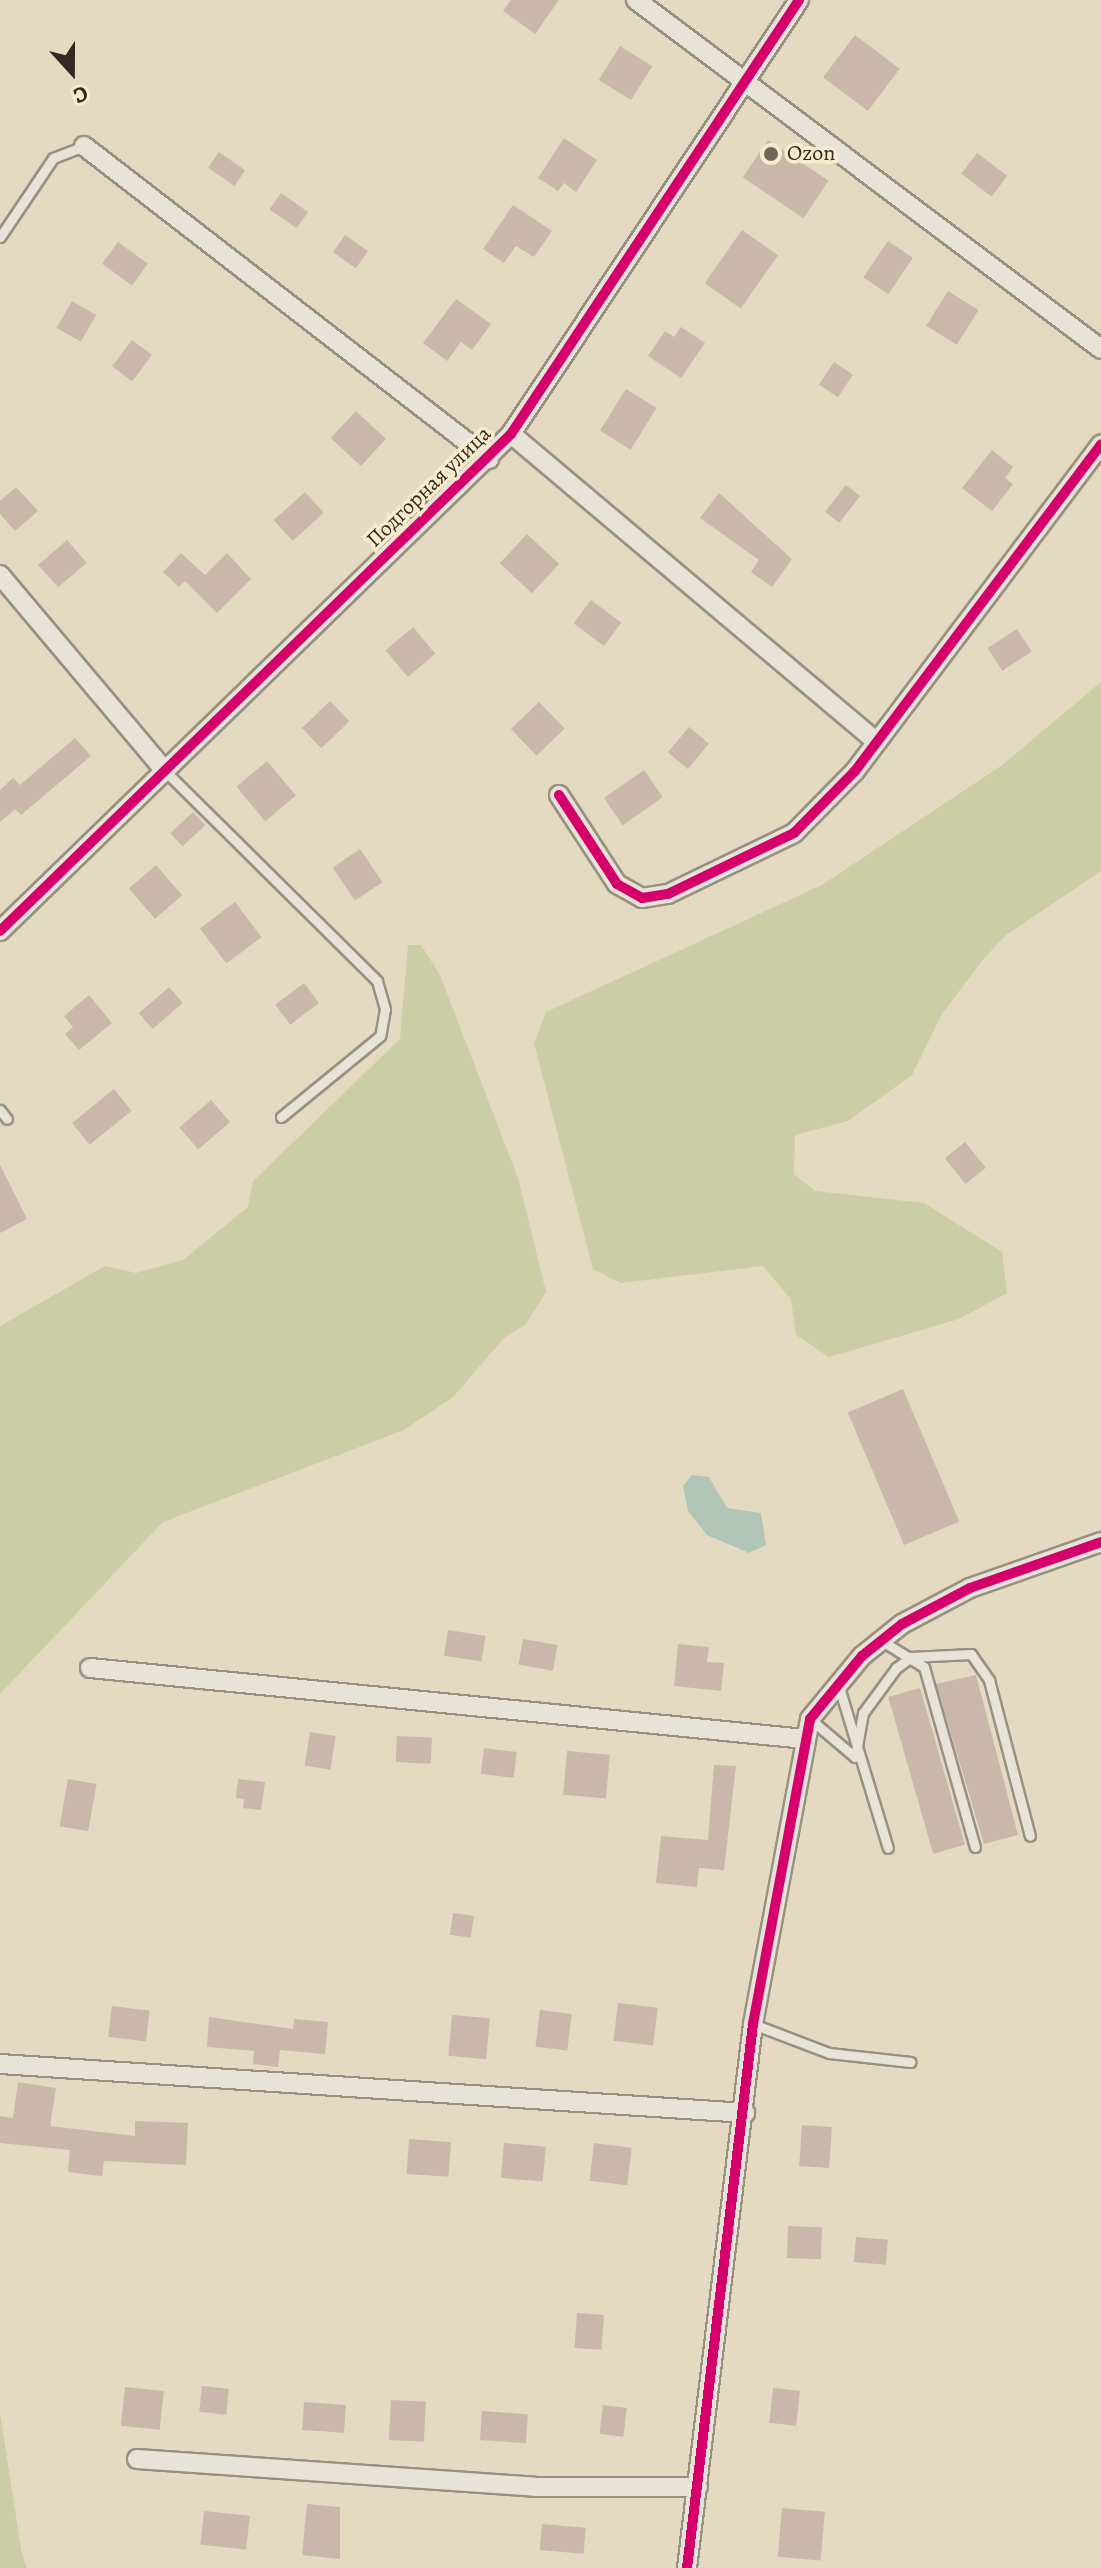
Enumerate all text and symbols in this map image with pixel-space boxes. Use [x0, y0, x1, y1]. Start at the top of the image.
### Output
north arrow [32, 32, 112, 112]
text: С [69, 78, 92, 111]
place label: Ozon [787, 141, 835, 167]
marker: Ozon [762, 145, 780, 163]
street label: Подгорная улица [361, 421, 497, 553]

